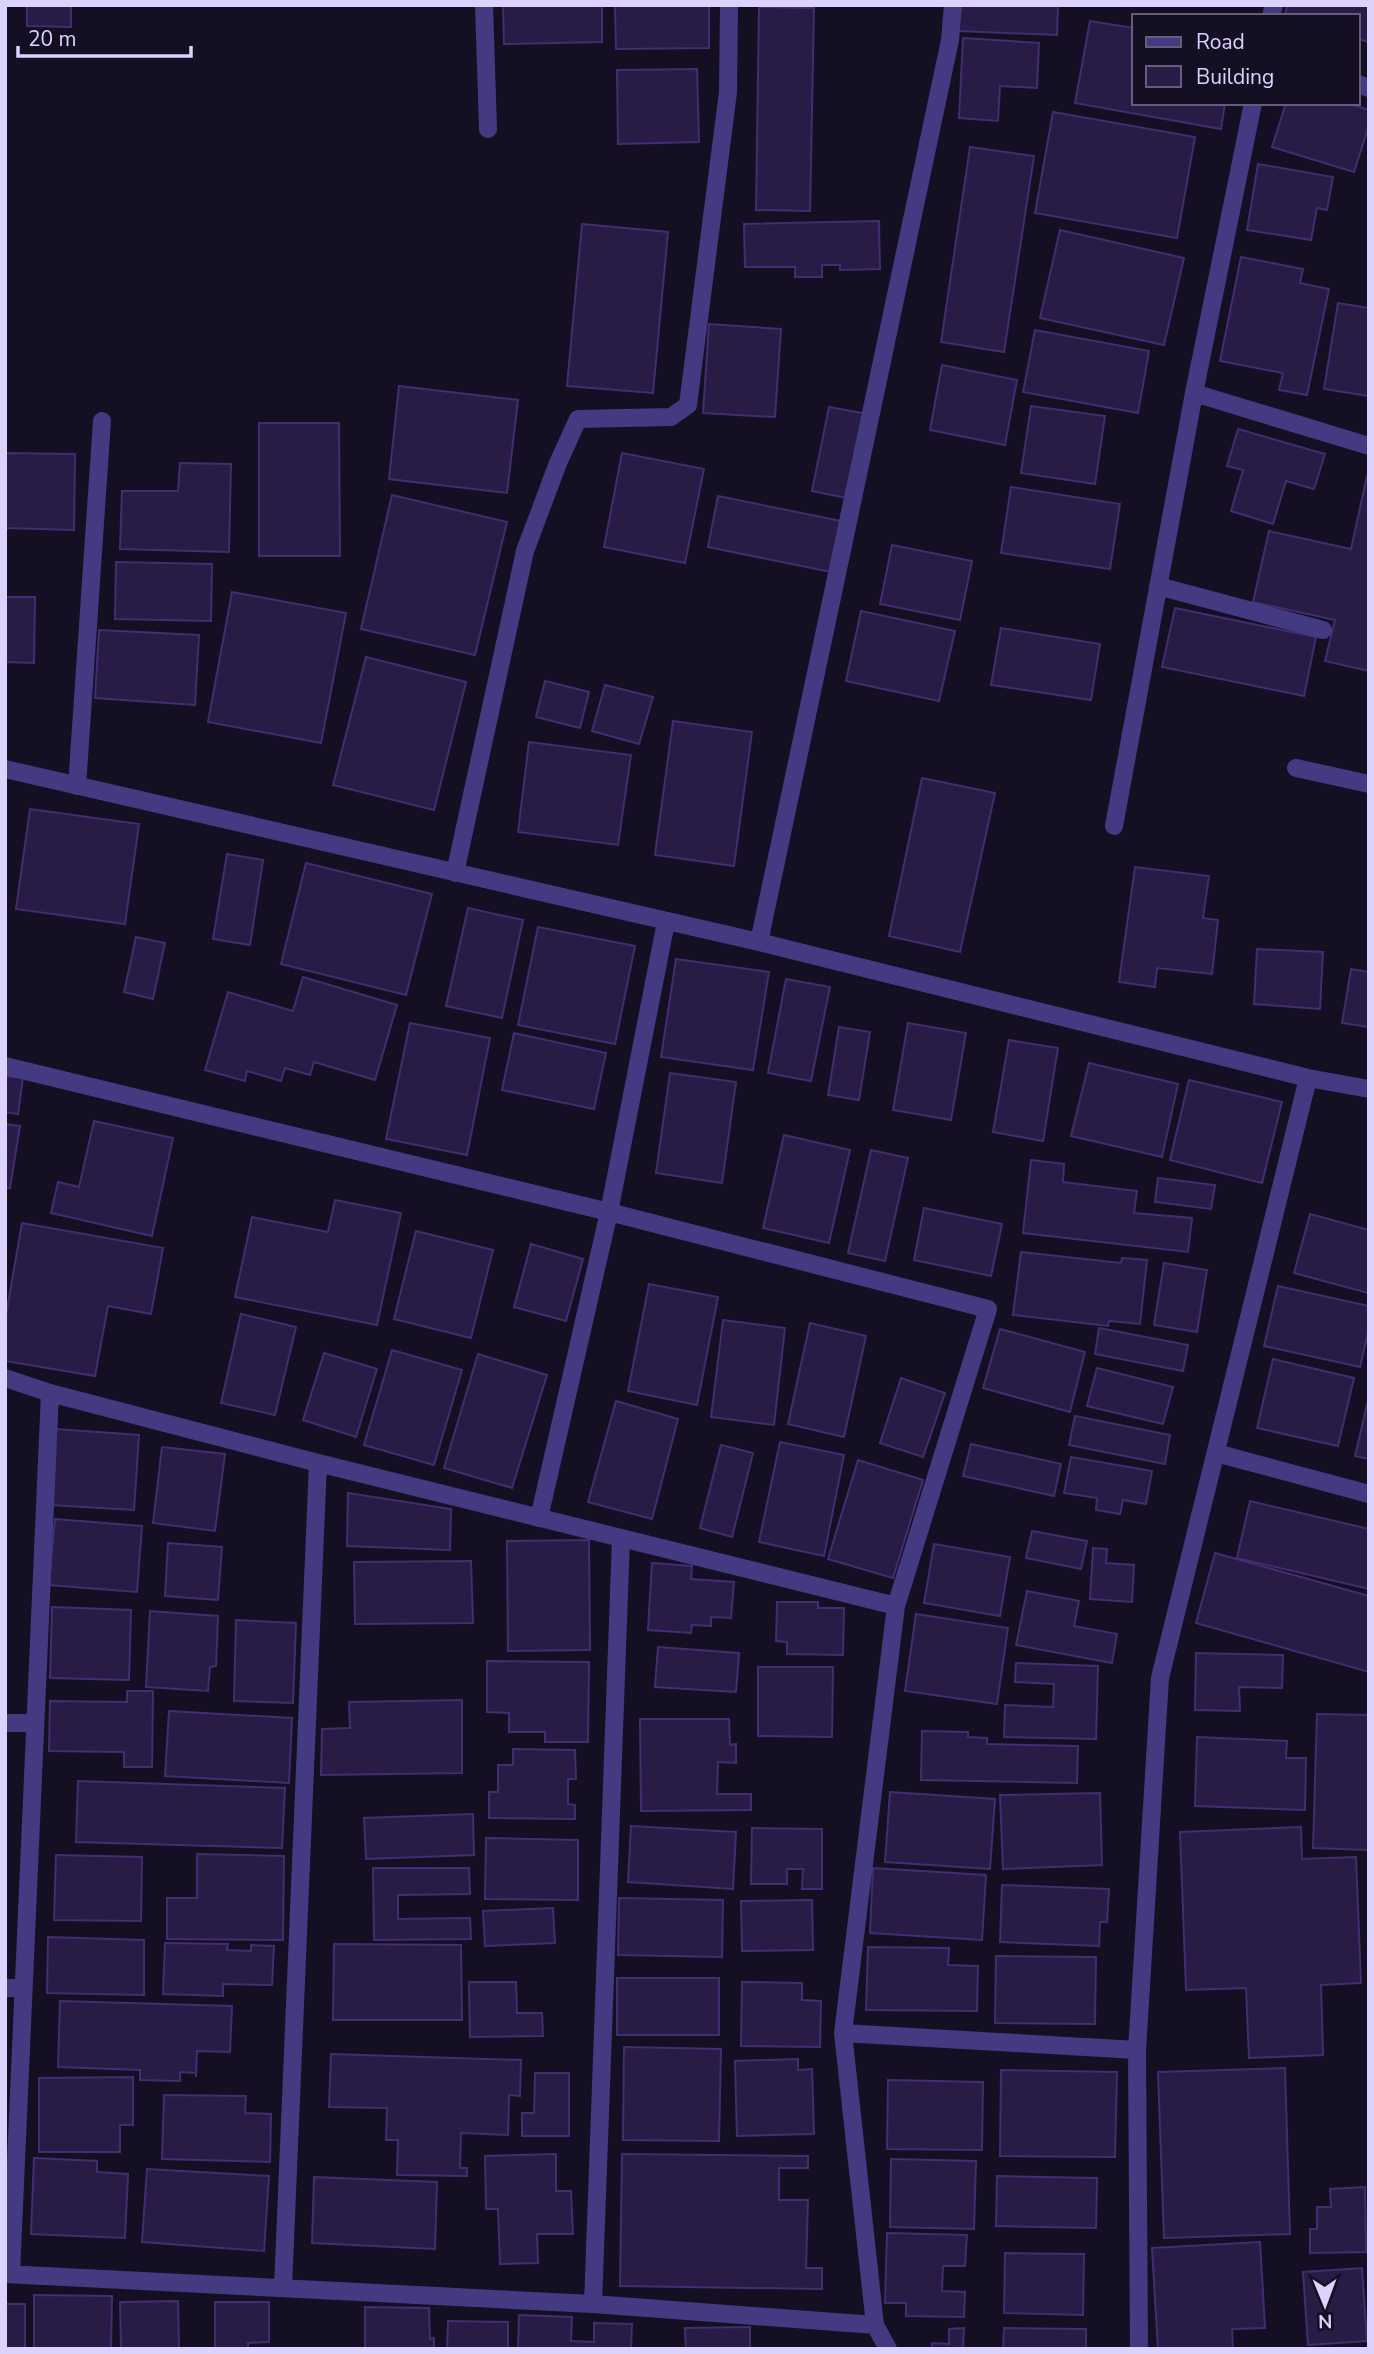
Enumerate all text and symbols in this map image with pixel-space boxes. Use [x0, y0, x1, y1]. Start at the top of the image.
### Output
scale bar [18, 14, 191, 58]
legend [1132, 14, 1360, 105]
text: 20 m [28, 25, 77, 53]
text: Road [1196, 28, 1245, 56]
text: Building [1196, 63, 1274, 91]
north arrow [1290, 2270, 1360, 2340]
text: N [1318, 2308, 1333, 2334]

